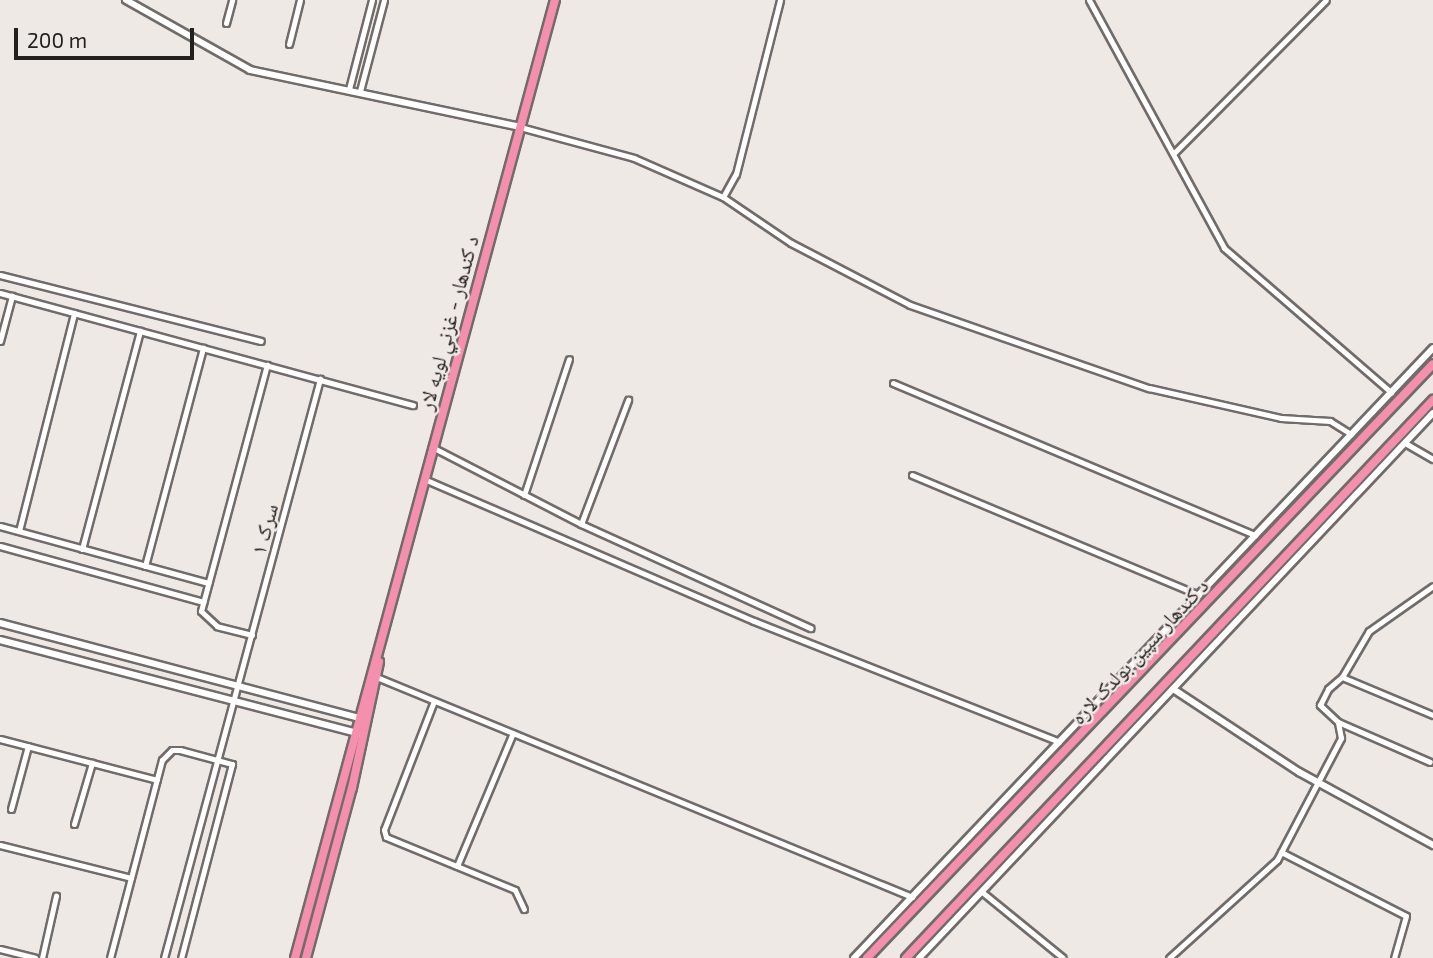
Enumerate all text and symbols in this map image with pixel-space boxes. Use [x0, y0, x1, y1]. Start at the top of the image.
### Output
scale bar [18, 14, 198, 58]
text: 200 m [27, 27, 87, 52]
street label: د کندهار - غزني لويه لار [413, 233, 483, 413]
street label: سرک ۱ [245, 501, 283, 557]
street label: د کندهار سپین بولدک لاره [1065, 573, 1213, 729]

